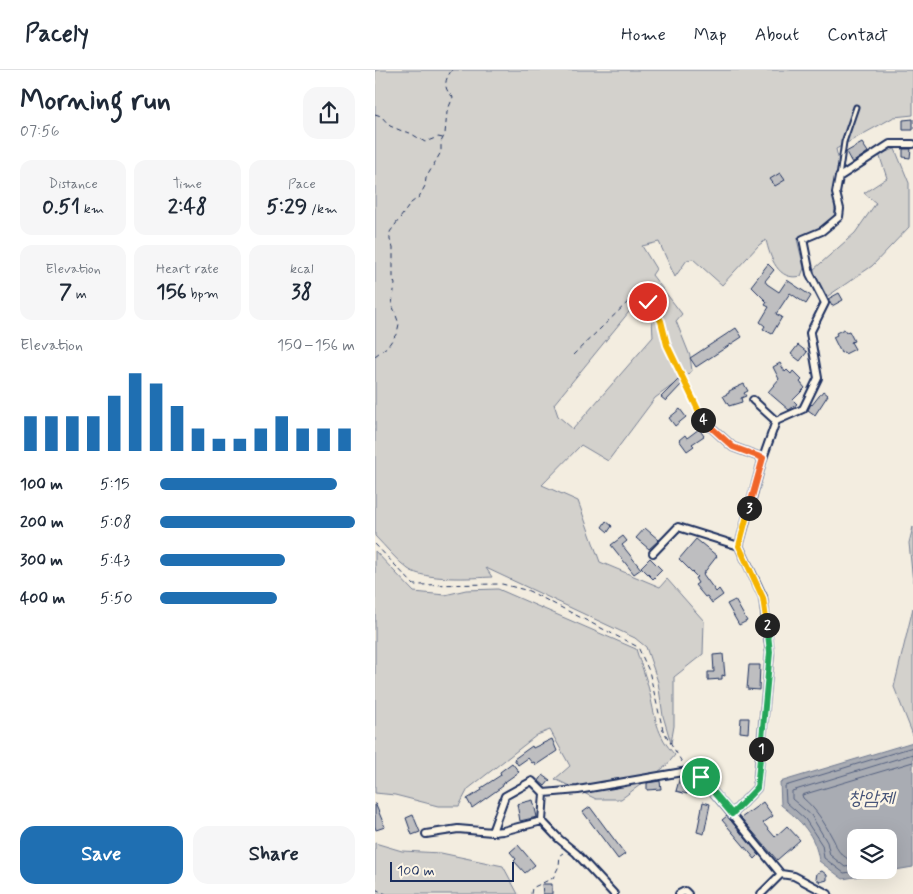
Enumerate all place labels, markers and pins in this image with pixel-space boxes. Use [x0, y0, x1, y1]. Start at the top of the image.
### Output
pin [627, 281, 669, 323]
pin: 4 [691, 408, 715, 432]
pin: 3 [737, 496, 761, 520]
pin: 2 [755, 612, 779, 638]
pin: 1 [749, 736, 773, 762]
pin [680, 756, 722, 798]

